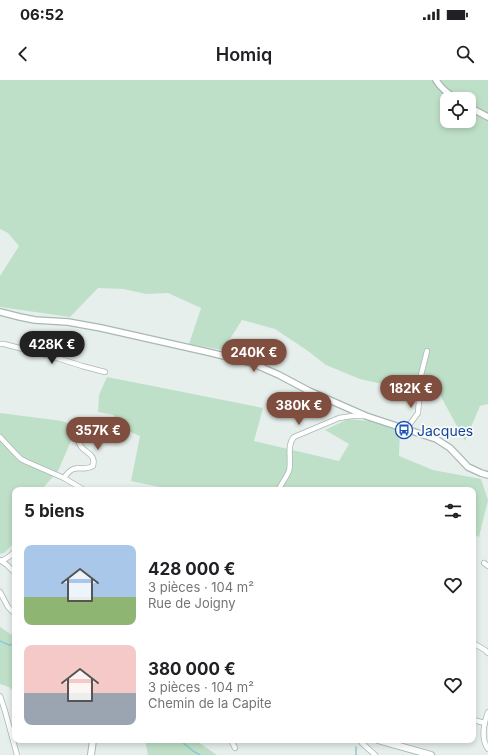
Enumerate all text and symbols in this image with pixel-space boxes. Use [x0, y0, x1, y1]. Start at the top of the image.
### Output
text: 06:52 [20, 5, 64, 24]
icon: back [12, 43, 34, 65]
icon: search [454, 43, 476, 65]
text: Homiq [216, 44, 272, 65]
map controls [440, 92, 476, 128]
button: locate [440, 92, 476, 128]
pin: 428K € [19, 331, 85, 365]
text: 428K € [29, 336, 75, 352]
pin: 240K € [221, 339, 287, 373]
text: 240K € [231, 344, 277, 360]
pin: 182K € [378, 375, 444, 409]
text: 182K € [389, 380, 433, 396]
pin: 380K € [266, 392, 332, 426]
text: 380K € [276, 397, 322, 413]
pin: 357K € [65, 417, 131, 451]
bus stop icon: Jacques [394, 420, 414, 440]
text: 357K € [75, 422, 121, 438]
place label: Jacques [417, 422, 473, 439]
icon: filters [442, 500, 464, 522]
text: 5 biens [24, 501, 84, 521]
text: 428 000 € [148, 559, 235, 579]
icon: home [56, 561, 104, 609]
icon: heart [442, 574, 464, 596]
text: 3 pièces · 104 m² [148, 579, 254, 595]
text: Rue de Joigny [148, 595, 236, 611]
text: 380 000 € [148, 659, 236, 679]
icon: home [56, 661, 104, 709]
icon: heart [442, 674, 464, 696]
text: 3 pièces · 104 m² [148, 679, 254, 695]
text: Chemin de la Capite [148, 695, 272, 711]

